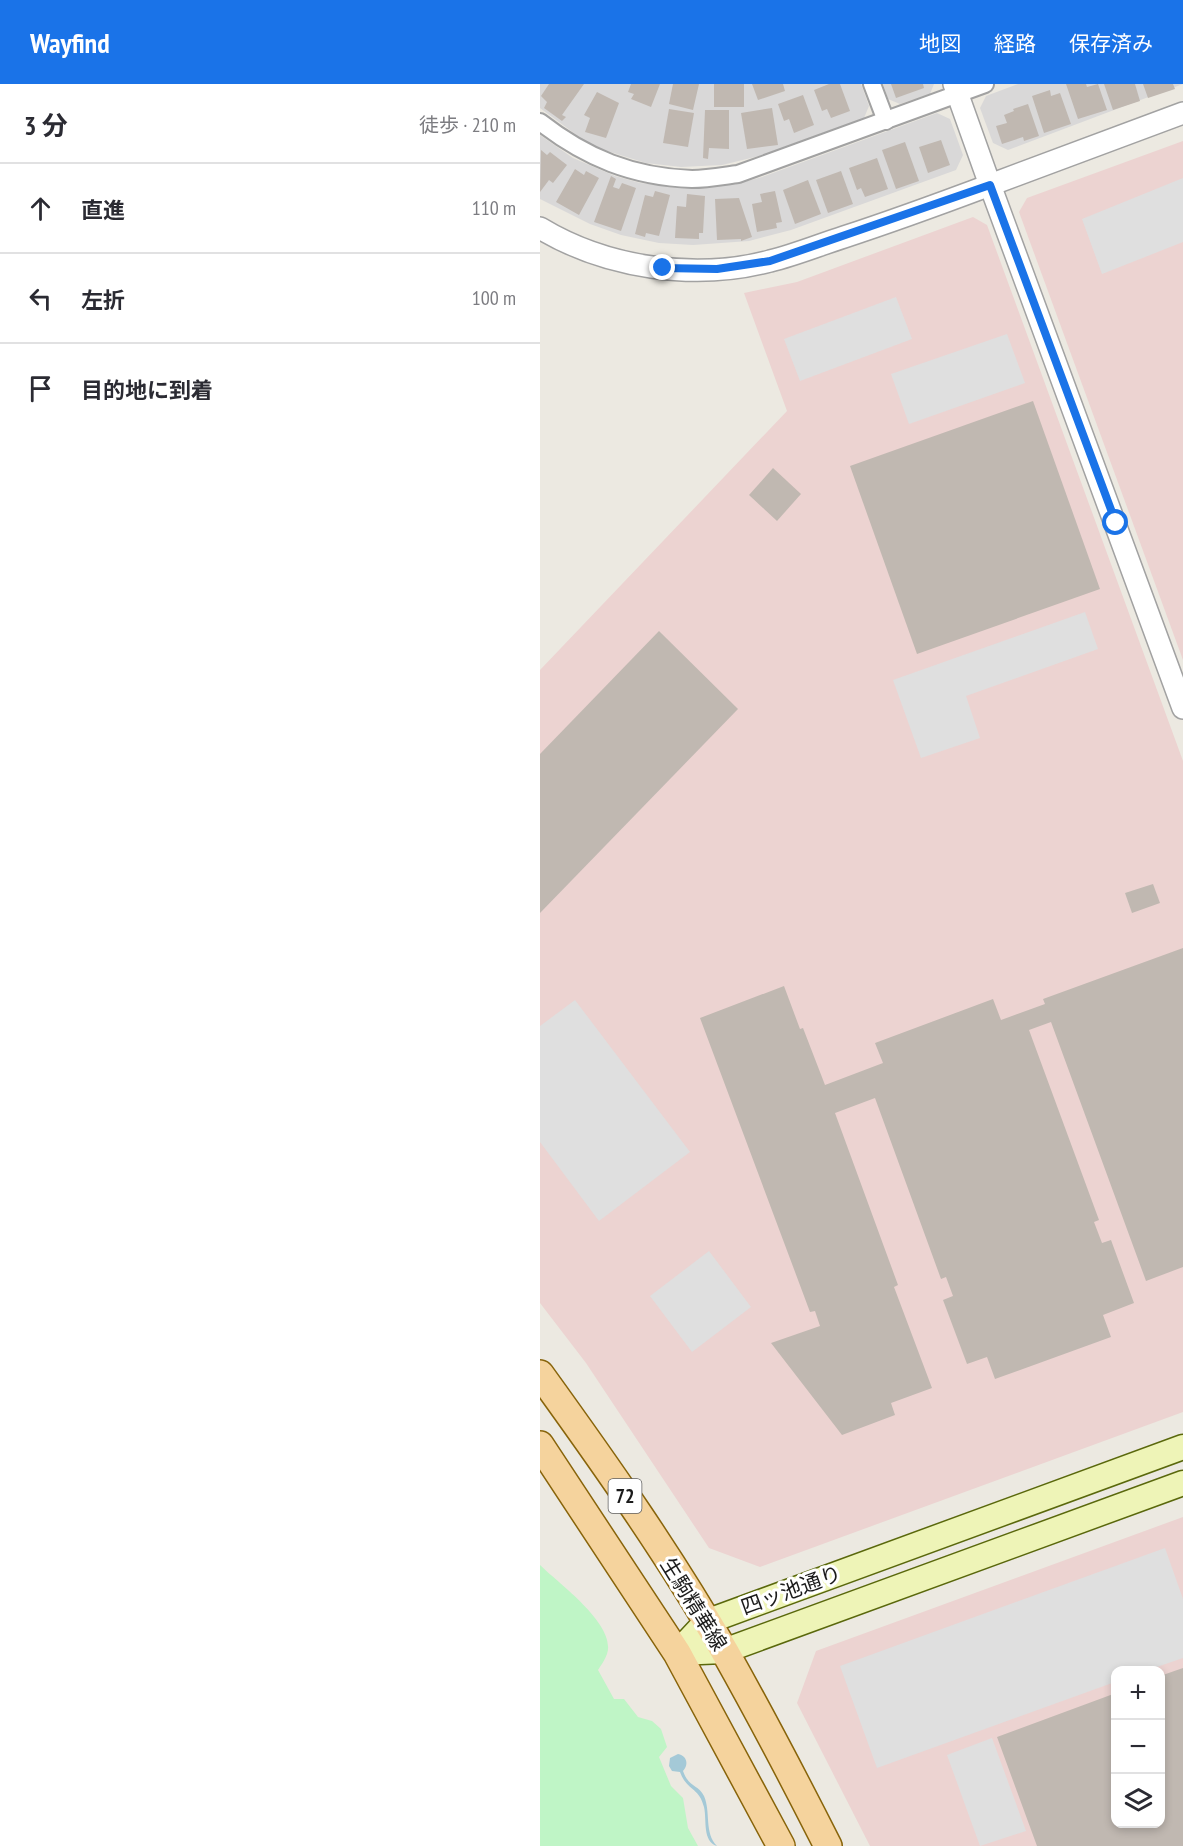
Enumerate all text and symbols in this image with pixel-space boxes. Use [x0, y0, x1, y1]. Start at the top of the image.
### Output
text: Wayfind [30, 24, 110, 61]
text: 地図 [919, 30, 961, 57]
text: 経路 [994, 30, 1036, 57]
text: 保存済み [1069, 30, 1153, 57]
text: 3 分 [24, 109, 68, 142]
text: 徒歩 · 210 m [419, 112, 516, 138]
icon: ahead [24, 192, 57, 225]
text: 110 m [472, 195, 516, 221]
text: 直進 [81, 196, 125, 224]
route end [649, 254, 675, 280]
icon: left [24, 282, 57, 315]
text: 100 m [472, 285, 516, 311]
text: 左折 [81, 286, 125, 314]
icon: arrive [24, 372, 57, 405]
text: 目的地に到着 [81, 376, 213, 404]
route start [1102, 509, 1128, 535]
road number: 72 [608, 1479, 641, 1513]
street label: 生駒精華線 [655, 1552, 733, 1656]
street label: 四ッ池通り [737, 1559, 845, 1621]
map controls [1111, 1666, 1165, 1828]
button: + [1111, 1666, 1165, 1720]
button: − [1111, 1720, 1165, 1774]
button: layers [1111, 1774, 1165, 1828]

